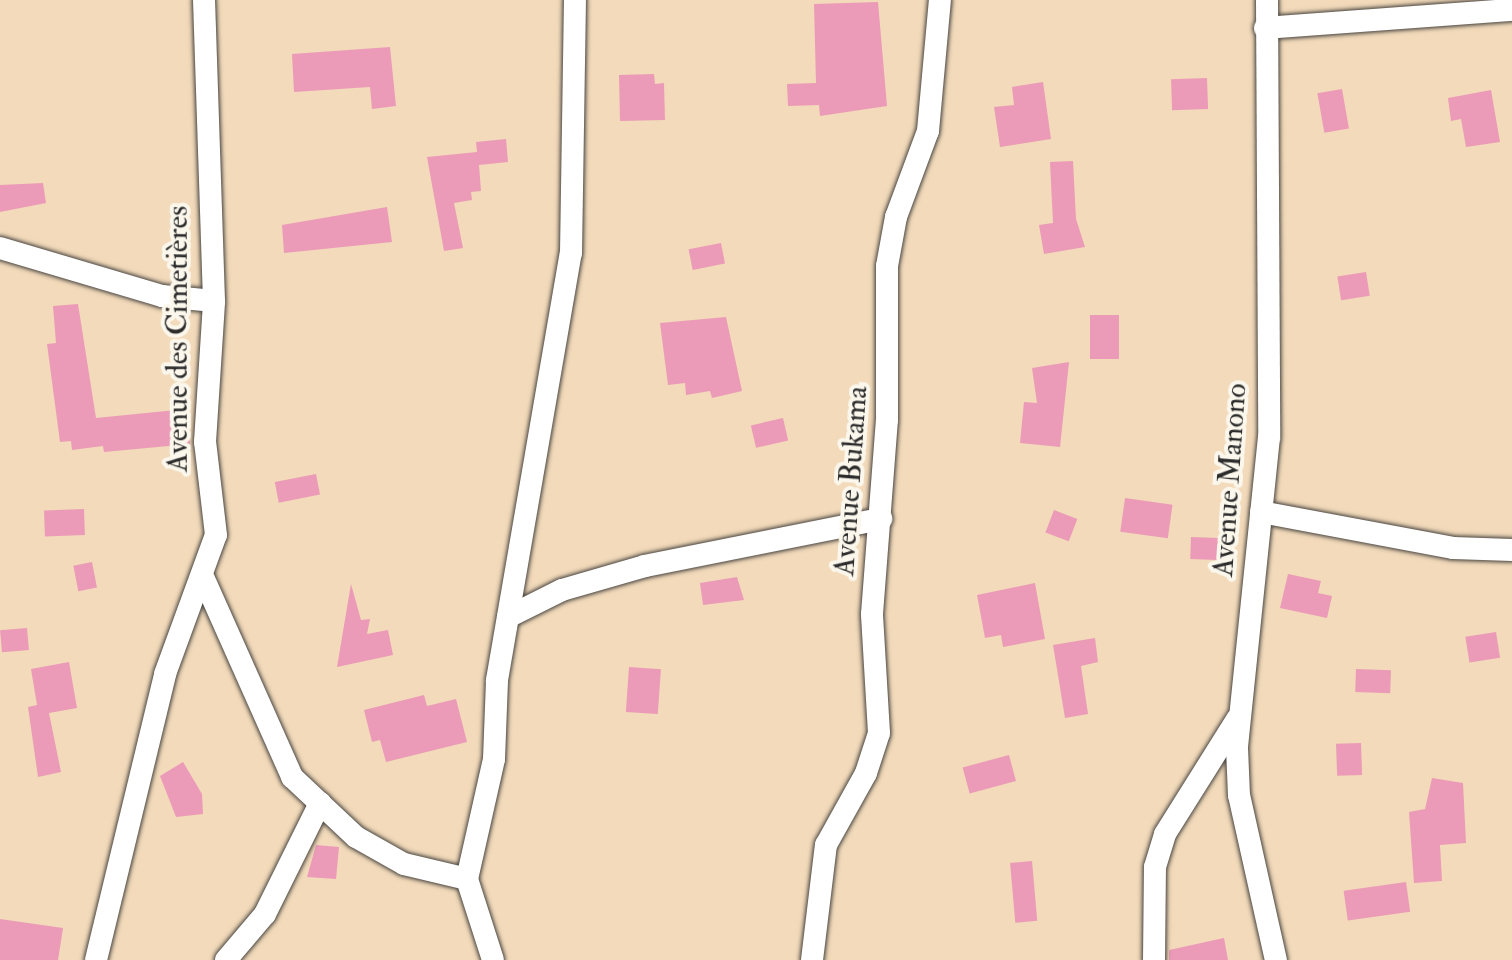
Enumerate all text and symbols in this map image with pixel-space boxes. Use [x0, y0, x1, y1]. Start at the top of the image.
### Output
street label: Avenue des Cimetières [160, 206, 196, 472]
street label: Avenue Manono [1205, 382, 1255, 578]
street label: Avenue Bukama [826, 385, 876, 577]

